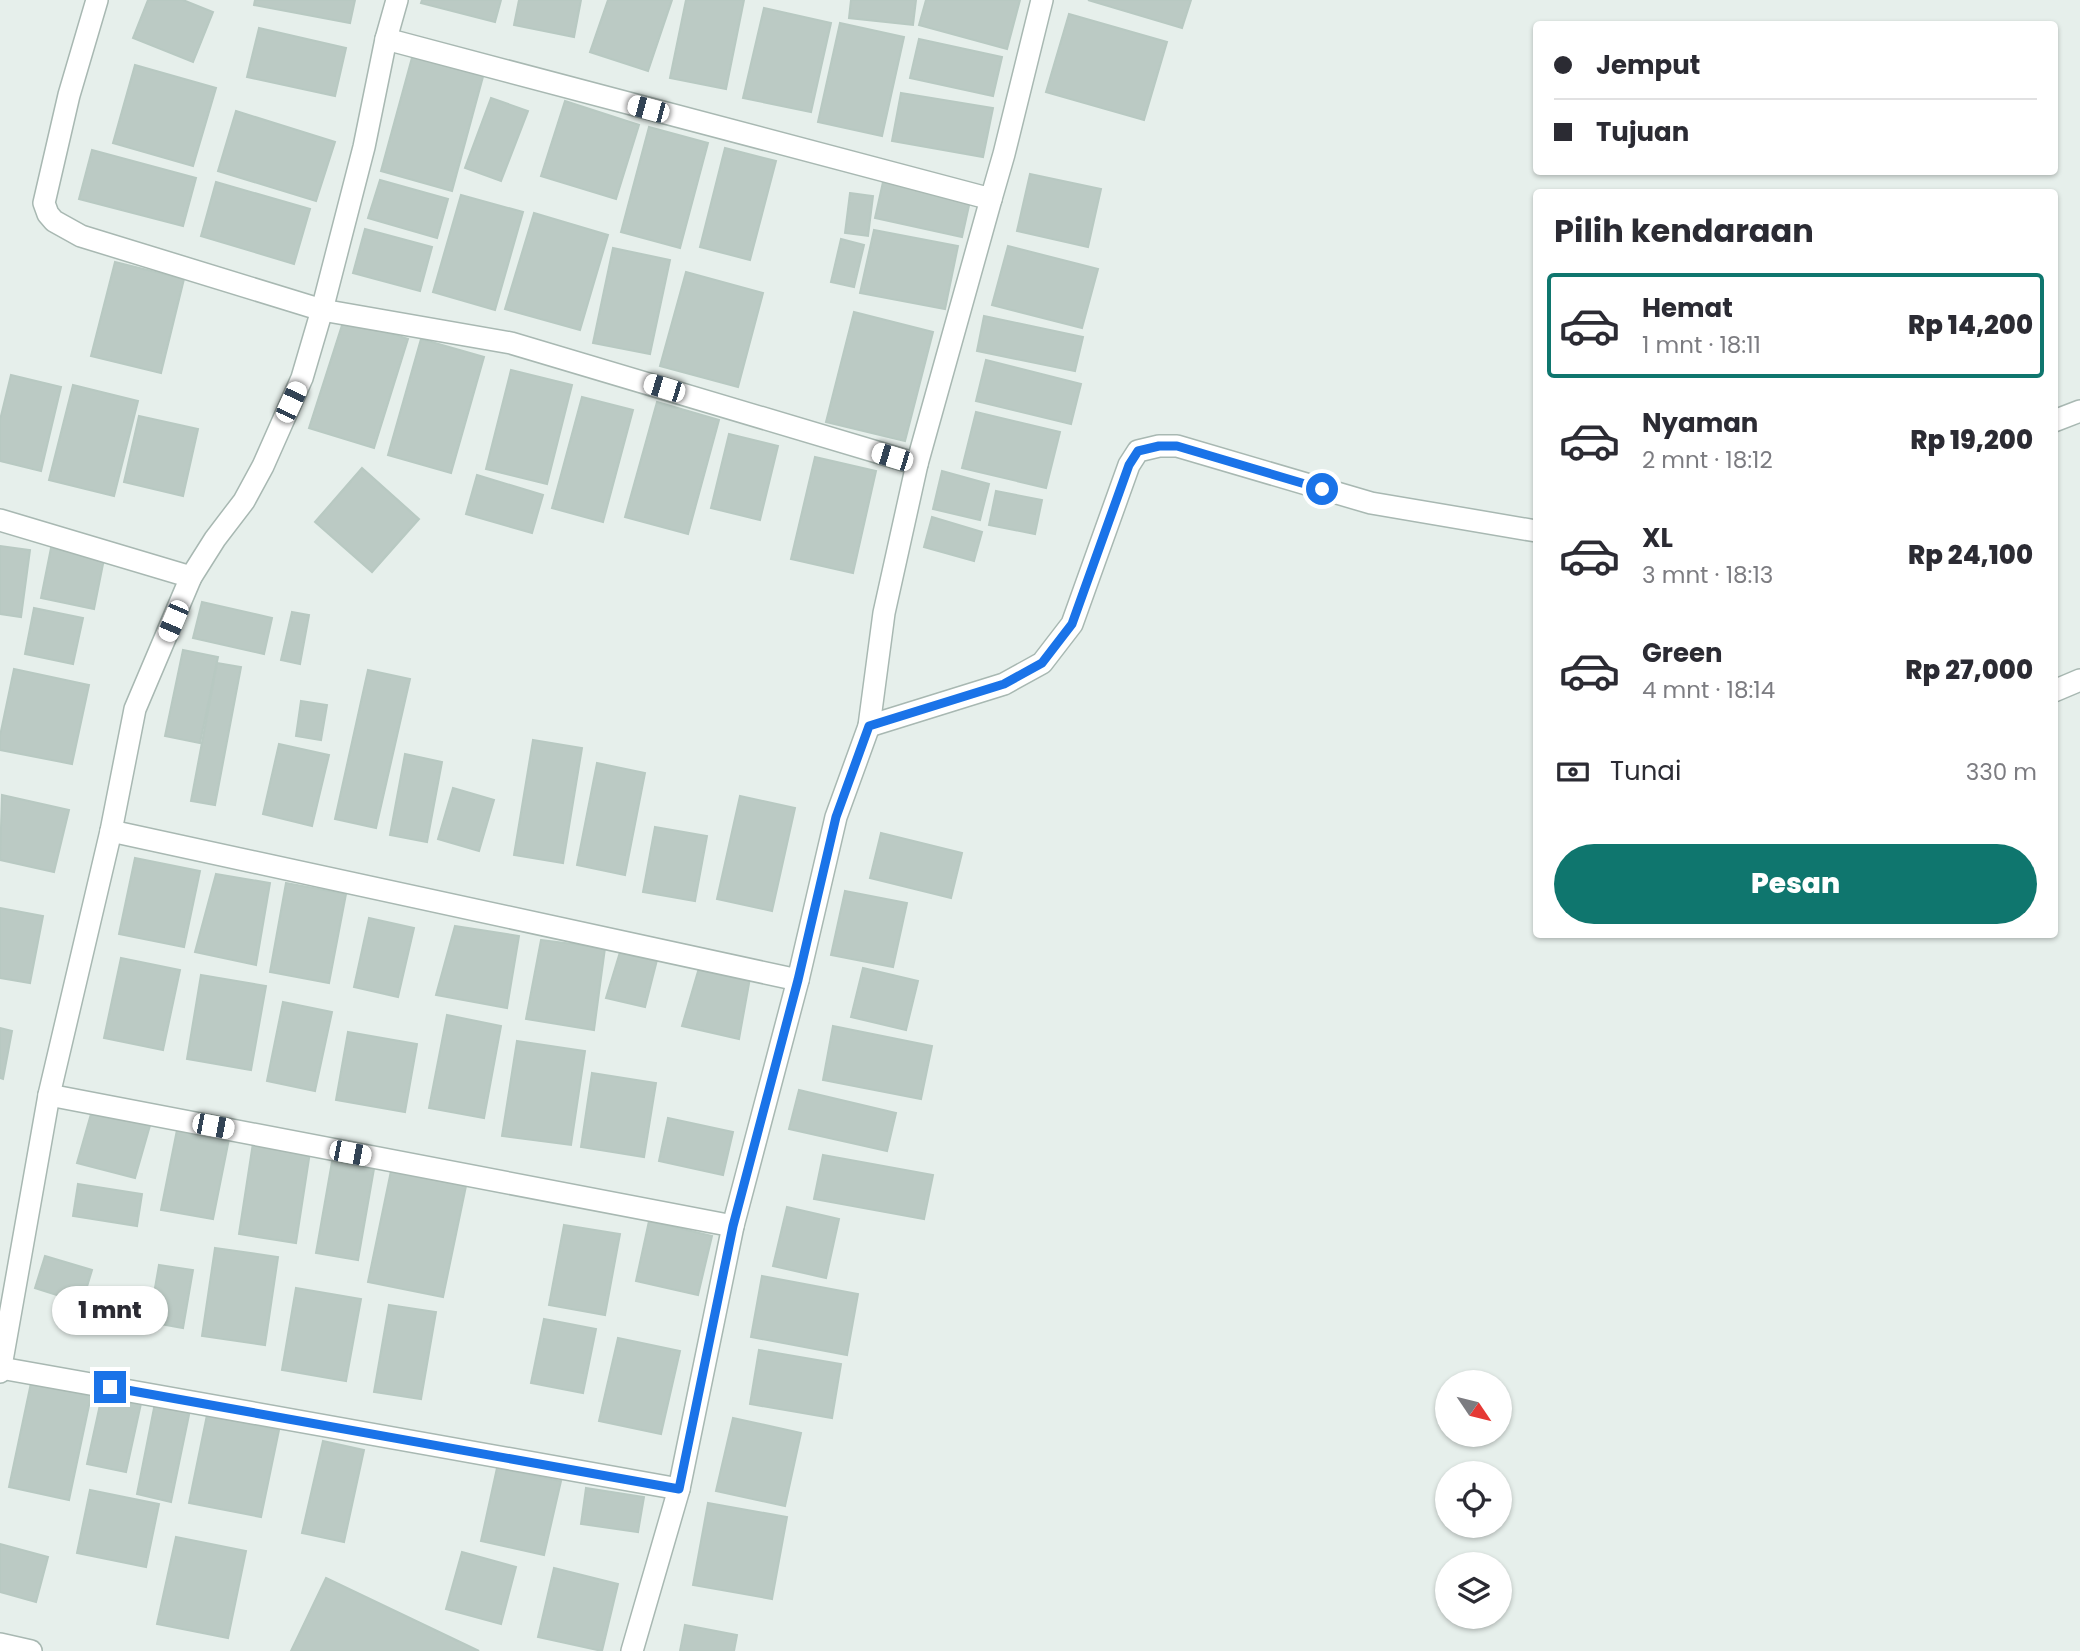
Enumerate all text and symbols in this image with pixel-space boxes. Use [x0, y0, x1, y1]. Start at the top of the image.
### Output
text: Jemput [1596, 47, 1700, 83]
car [625, 93, 672, 125]
text: Tujuan [1596, 114, 1689, 150]
text: Pilih kendaraan [1554, 208, 1814, 253]
text: Hemat [1642, 290, 1733, 326]
icon: car [1558, 294, 1621, 357]
text: Rp 14,200 [1908, 307, 2033, 343]
text: 1 mnt · 18:11 [1642, 329, 1761, 361]
car [641, 372, 688, 404]
car [273, 379, 310, 425]
text: Nyaman [1642, 405, 1758, 441]
icon: car [1558, 409, 1621, 472]
text: Rp 19,200 [1910, 422, 2033, 458]
car [869, 441, 916, 473]
text: 2 mnt · 18:12 [1642, 444, 1773, 476]
route start [1306, 473, 1338, 505]
text: XL [1642, 520, 1673, 556]
icon: car [1558, 524, 1621, 587]
text: Rp 24,100 [1908, 537, 2033, 573]
text: 3 mnt · 18:13 [1642, 559, 1773, 591]
car [156, 598, 191, 644]
text: Green [1642, 635, 1723, 671]
icon: car [1558, 639, 1621, 702]
text: Rp 27,000 [1905, 652, 2033, 688]
text: 4 mnt · 18:14 [1642, 674, 1775, 706]
icon: cash [1554, 753, 1592, 791]
text: Tunai [1610, 753, 1681, 789]
text: 330 m [1966, 756, 2037, 788]
button: Pesan [1554, 844, 2037, 924]
car [191, 1112, 236, 1140]
car [328, 1139, 373, 1167]
callout: 1 mnt [52, 1286, 168, 1334]
text: 1 mnt [78, 1294, 142, 1326]
north arrow [1435, 1370, 1512, 1447]
map controls [1435, 1370, 1512, 1629]
route end [94, 1371, 126, 1403]
button: locate [1435, 1461, 1512, 1538]
button: layers [1435, 1552, 1512, 1629]

